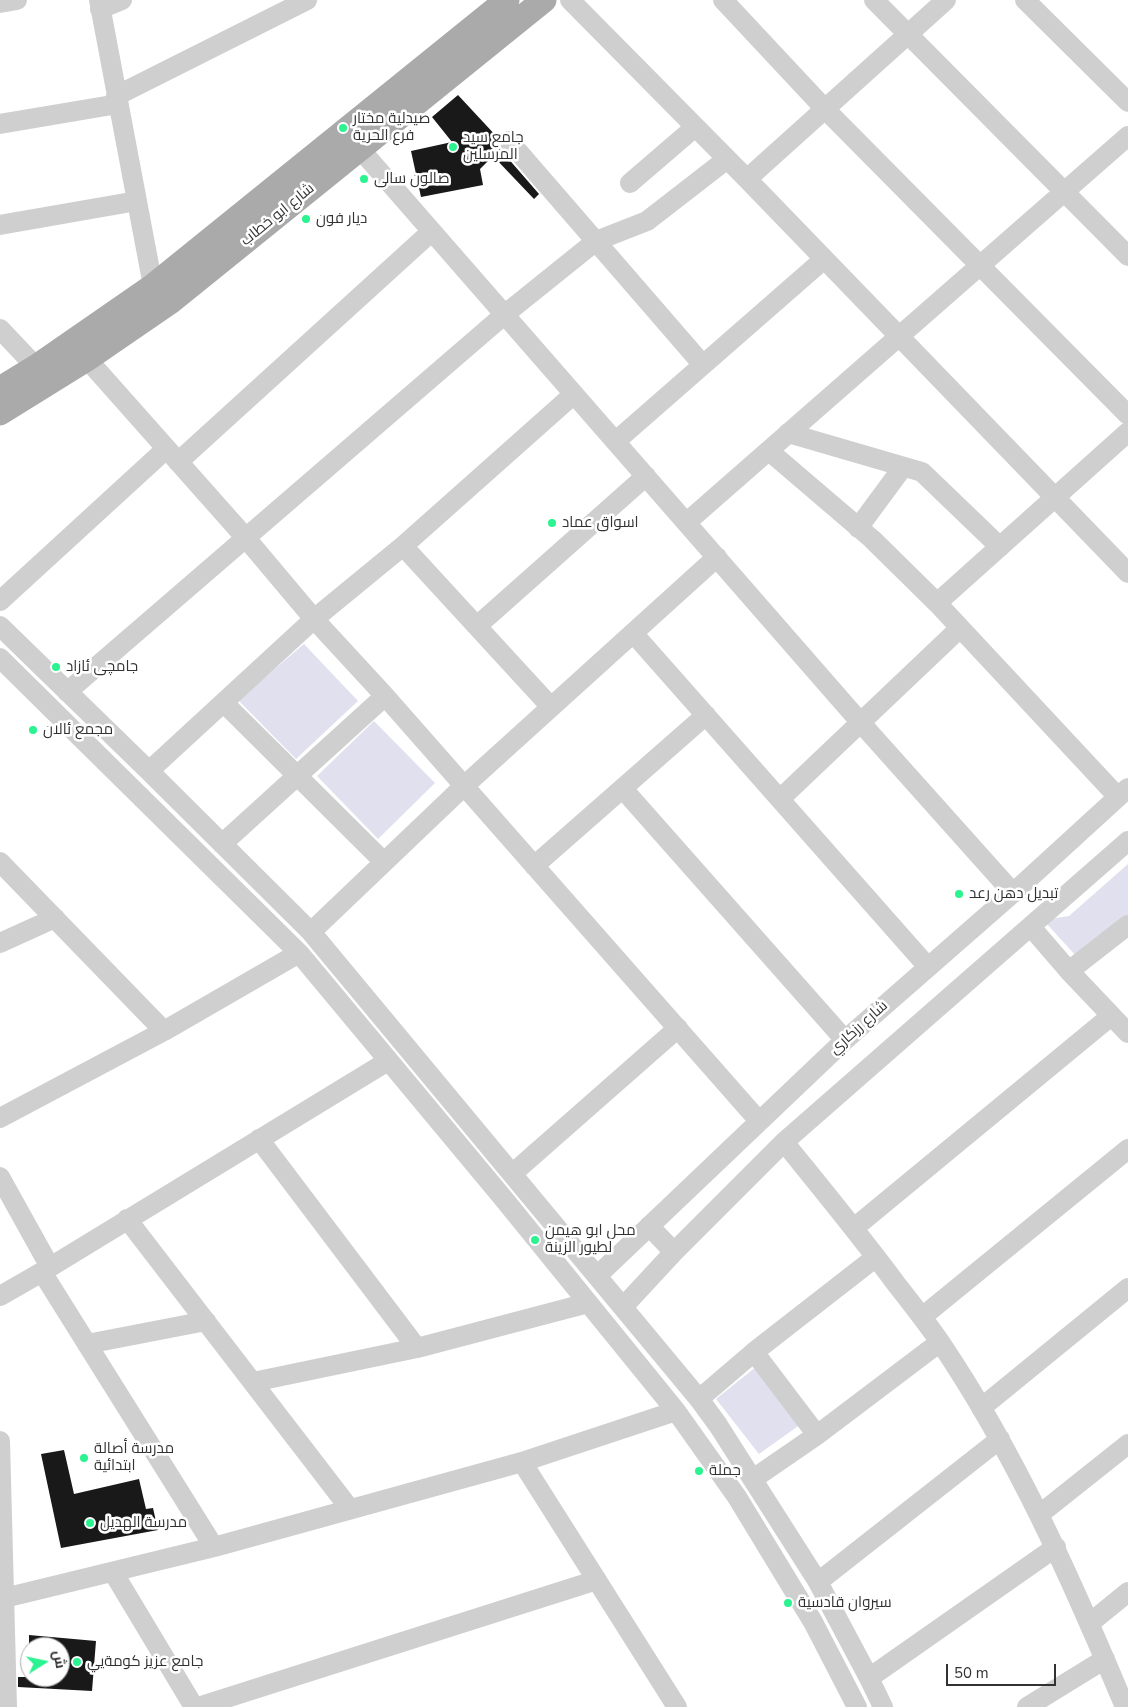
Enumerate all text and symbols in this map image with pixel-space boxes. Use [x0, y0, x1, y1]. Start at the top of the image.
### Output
place label: صيدلية مختار فرع الحرية [353, 110, 430, 145]
marker: صيدلية مختار فرع الحرية [337, 122, 349, 134]
place label: جامع سيد المرسلين [463, 129, 524, 164]
marker: جامع سيد المرسلين [447, 141, 459, 153]
place label: صالون سالى [374, 170, 449, 188]
marker: صالون سالى [358, 173, 370, 185]
street label: شارع ابو خطاب [238, 180, 318, 250]
place label: ديار فون [316, 210, 367, 228]
marker: ديار فون [300, 213, 312, 225]
place label: اسواق عماد [562, 514, 639, 532]
marker: اسواق عماد [546, 517, 558, 529]
place label: جامچی ئازاد [66, 658, 138, 676]
marker: جامچی ئازاد [50, 661, 62, 673]
place label: مجمع ئالان [43, 721, 113, 739]
marker: مجمع ئالان [27, 724, 39, 736]
place label: تبديل دهن رعد [969, 885, 1058, 903]
marker: تبديل دهن رعد [953, 888, 965, 900]
street label: شارع رزكاري [826, 997, 892, 1059]
place label: محل ابو هيمن لطيور الزينة [545, 1222, 636, 1257]
marker: محل ابو هيمن لطيور الزينة [529, 1234, 541, 1246]
place label: مدرسة أصالة ابتدائية [94, 1440, 174, 1475]
marker: مدرسة أصالة ابتدائية [78, 1452, 90, 1464]
place label: جملة [709, 1462, 741, 1480]
marker: جملة [693, 1465, 705, 1477]
place label: مدرسة الهديل [100, 1514, 187, 1532]
marker: مدرسة الهديل [84, 1517, 96, 1529]
place label: سيروان قادسية [798, 1594, 892, 1612]
marker: سيروان قادسية [782, 1597, 794, 1609]
north arrow [20, 1637, 70, 1687]
text: ش [48, 1649, 70, 1670]
place label: جامع عزيز كومةيي [87, 1653, 203, 1671]
scale bar [948, 1654, 1058, 1686]
marker: جامع عزيز كومةيي [71, 1656, 83, 1668]
text: 50 m [954, 1663, 989, 1683]

